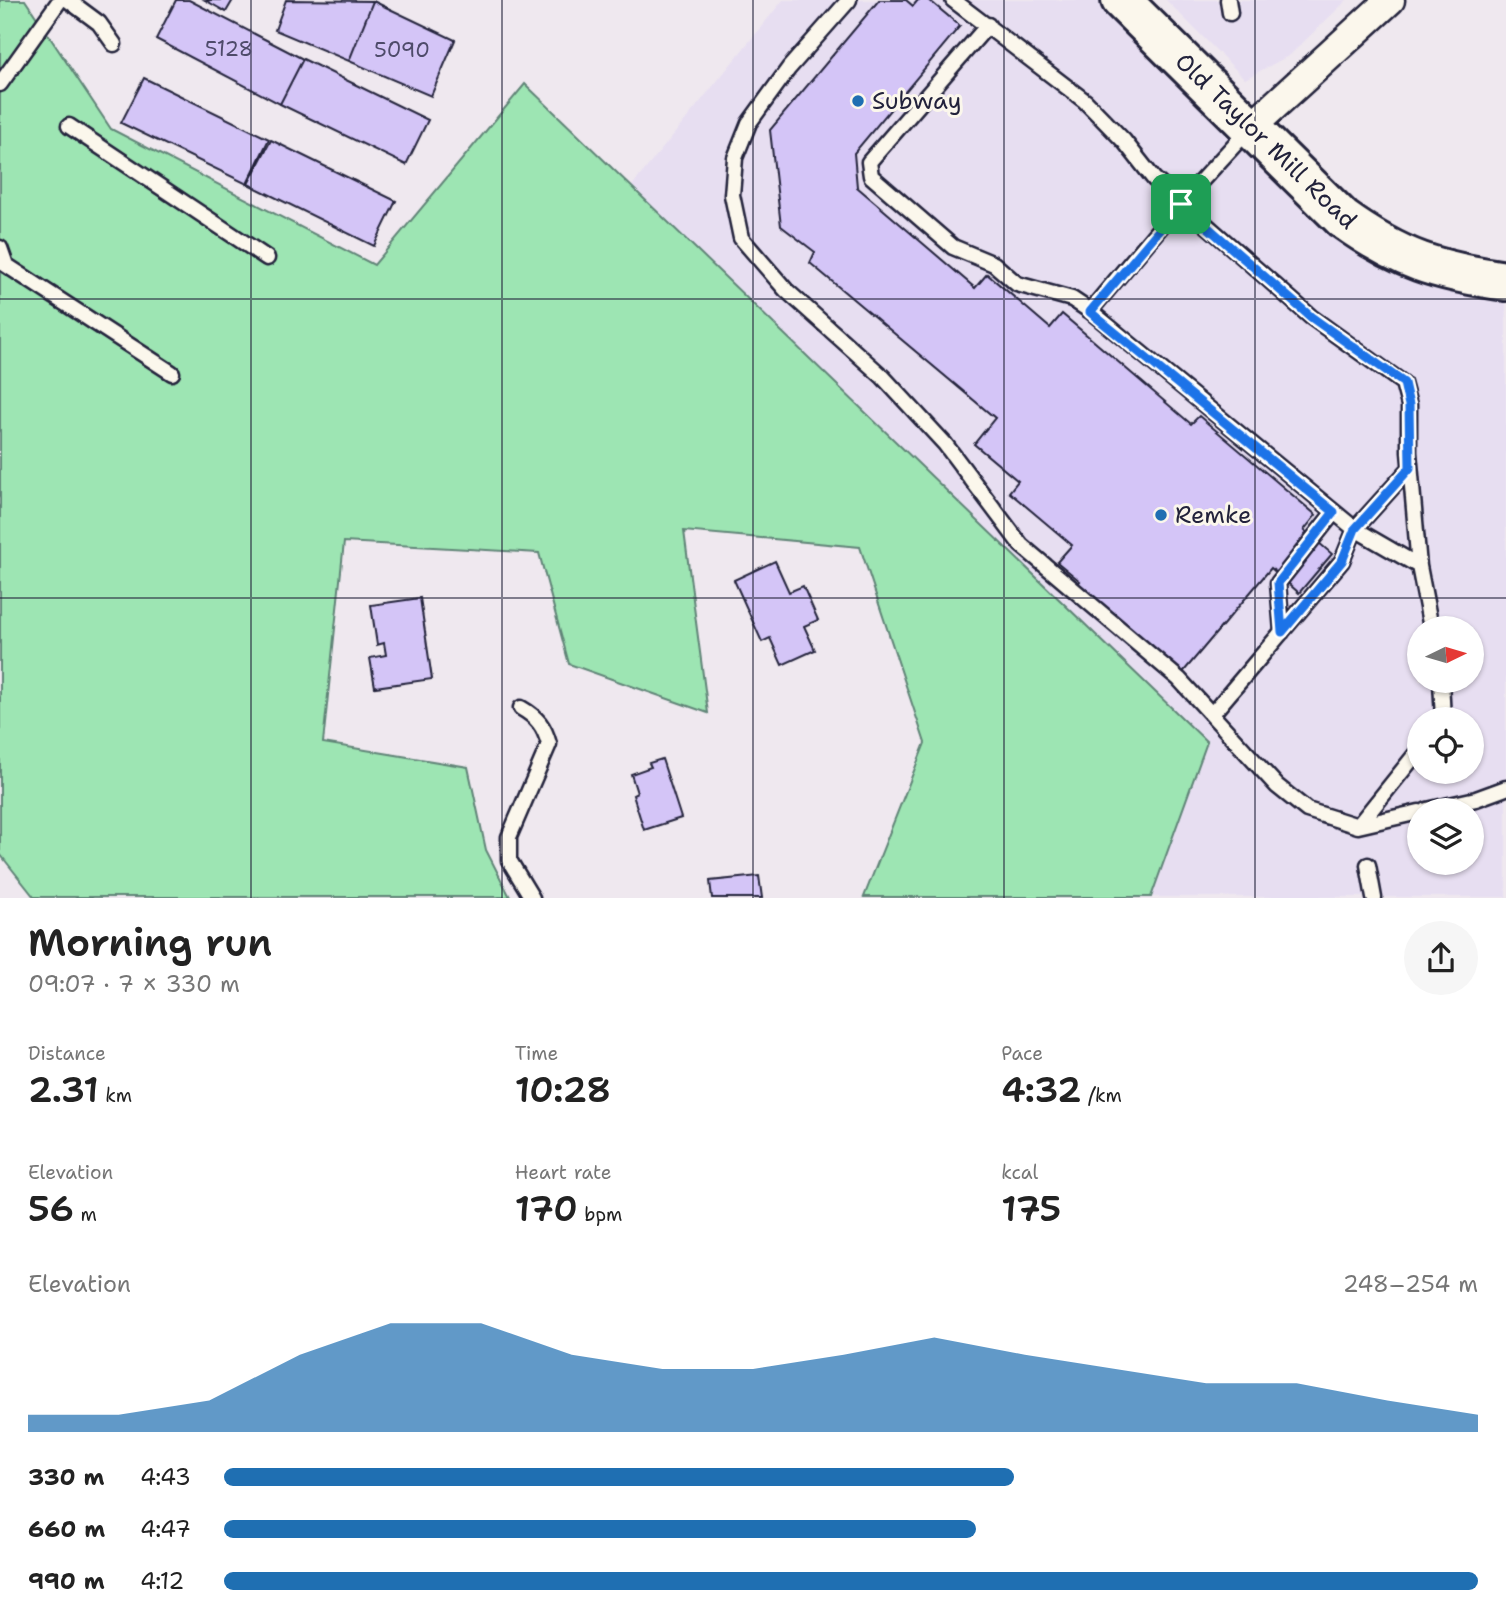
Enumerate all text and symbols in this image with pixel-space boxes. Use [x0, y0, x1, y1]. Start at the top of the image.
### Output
house number: 5128 [205, 35, 253, 63]
house number: 5090 [374, 36, 430, 64]
street label: Old Taylor Mill Road [1168, 46, 1364, 236]
place label: Subway [872, 85, 961, 117]
marker: Subway [850, 93, 866, 109]
pin [1151, 174, 1211, 234]
icon: arrive [1162, 185, 1200, 223]
place label: Remke [1175, 499, 1251, 531]
marker: Remke [1153, 507, 1169, 523]
north arrow [1407, 616, 1484, 693]
map controls [1407, 616, 1484, 875]
button: locate [1407, 707, 1484, 784]
button: layers [1407, 798, 1484, 875]
text: Morning run [28, 917, 272, 968]
button: share [1404, 921, 1478, 995]
text: 09:07 · 7 × 330 m [28, 969, 240, 999]
text: Distance [28, 1041, 106, 1066]
text: Time [515, 1041, 558, 1066]
text: Pace [1001, 1041, 1043, 1066]
text: 2.31 [28, 1066, 99, 1113]
text: 10:28 [515, 1066, 611, 1113]
text: 4:32 [1001, 1066, 1081, 1113]
text: km [99, 1083, 132, 1108]
text: /km [1081, 1083, 1122, 1108]
text: Elevation [28, 1160, 113, 1185]
text: Heart rate [515, 1160, 611, 1185]
text: kcal [1001, 1160, 1038, 1185]
text: 56 [28, 1185, 74, 1232]
text: 170 [515, 1185, 578, 1232]
text: 175 [1001, 1185, 1061, 1232]
text: m [74, 1202, 97, 1227]
text: bpm [578, 1202, 623, 1227]
text: Elevation [28, 1269, 131, 1299]
text: 248–254 m [1343, 1269, 1478, 1299]
text: 330 m [28, 1462, 105, 1492]
text: 4:43 [140, 1462, 191, 1492]
text: 660 m [28, 1514, 105, 1544]
text: 4:47 [140, 1514, 191, 1544]
text: 990 m [28, 1566, 105, 1596]
text: 4:12 [140, 1566, 184, 1596]

